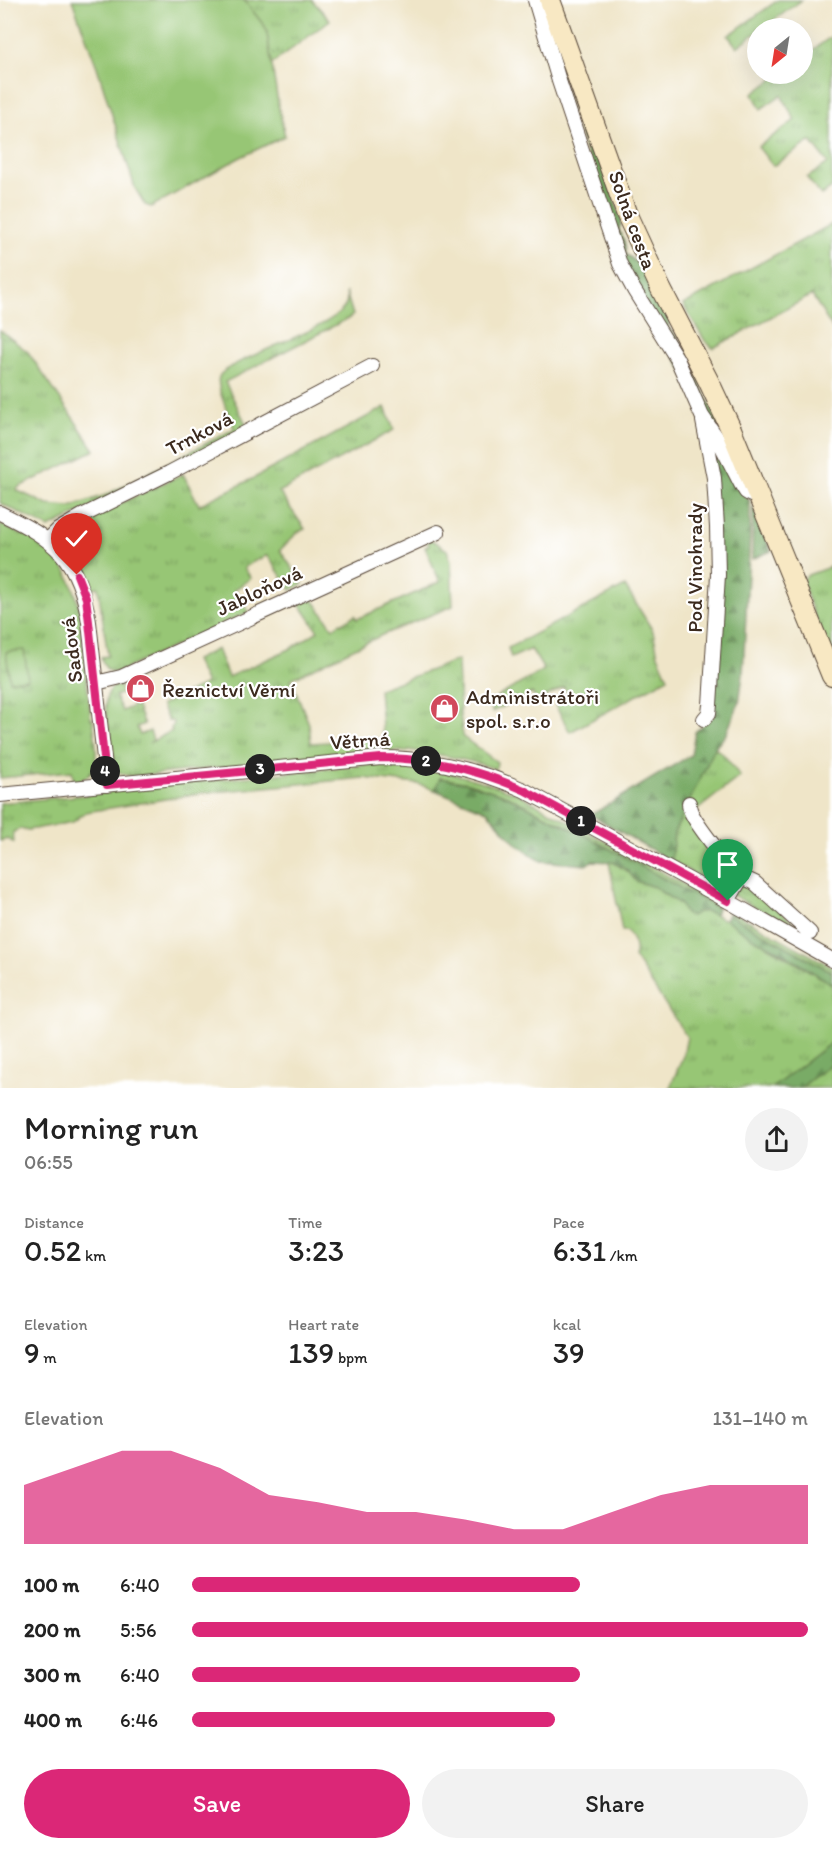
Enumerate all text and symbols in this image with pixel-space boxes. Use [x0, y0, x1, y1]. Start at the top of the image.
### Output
north arrow [747, 18, 813, 84]
map controls [747, 18, 813, 84]
street label: Solná cesta [604, 167, 662, 273]
street label: Trnková [161, 405, 237, 461]
street label: Pod Vinohrady [682, 503, 707, 633]
pin [51, 513, 102, 575]
icon: check [60, 522, 93, 555]
street label: Jabloňová [212, 559, 306, 621]
street label: Sadová [55, 616, 87, 684]
shop icon: Řeznictví Věrní [125, 673, 157, 705]
place label: Řeznictví Věrní [162, 677, 296, 702]
place label: Administrátoři spol. s.r.o [466, 684, 599, 733]
shop icon: Administrátoři spol. s.r.o [429, 692, 461, 724]
street label: Větrná [329, 725, 391, 755]
pin: 2 [411, 746, 441, 776]
text: 2 [422, 751, 430, 770]
pin: 3 [245, 754, 275, 784]
pin: 4 [90, 756, 120, 786]
text: 3 [256, 759, 264, 778]
text: 4 [100, 761, 110, 780]
pin: 1 [566, 806, 596, 836]
text: 1 [577, 811, 585, 830]
pin [702, 839, 753, 901]
icon: arrive [711, 848, 744, 881]
text: Morning run [24, 1108, 199, 1147]
button: share [745, 1108, 808, 1171]
text: 06:55 [24, 1150, 73, 1174]
text: Distance [24, 1213, 84, 1232]
text: Time [288, 1213, 322, 1232]
text: Pace [553, 1213, 585, 1232]
text: 0.52 [24, 1232, 81, 1269]
text: 3:23 [288, 1232, 344, 1269]
text: 6:31 [553, 1232, 606, 1269]
text: km [81, 1246, 106, 1265]
text: /km [606, 1246, 638, 1265]
text: Elevation [24, 1315, 88, 1334]
text: Heart rate [288, 1315, 359, 1334]
text: kcal [553, 1315, 581, 1334]
text: 9 [24, 1334, 40, 1371]
text: 139 [288, 1334, 334, 1371]
text: 39 [553, 1334, 585, 1371]
text: m [40, 1348, 57, 1367]
text: bpm [334, 1348, 368, 1367]
text: Elevation [24, 1406, 103, 1430]
text: 131–140 m [712, 1406, 808, 1430]
text: 100 m [24, 1573, 79, 1597]
text: 6:40 [120, 1573, 160, 1597]
text: 200 m [24, 1618, 80, 1642]
text: 5:56 [120, 1618, 156, 1642]
text: 300 m [24, 1663, 81, 1687]
text: 6:40 [120, 1663, 160, 1687]
text: 400 m [24, 1708, 82, 1732]
text: 6:46 [120, 1708, 158, 1732]
button: Save [24, 1769, 410, 1838]
button: Share [422, 1769, 808, 1838]

